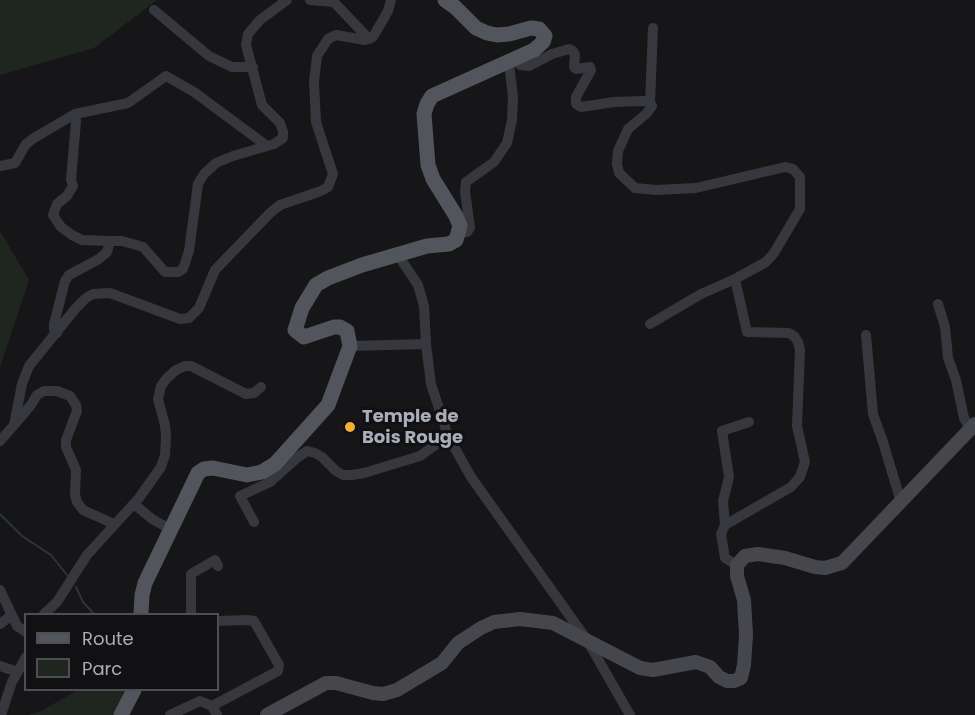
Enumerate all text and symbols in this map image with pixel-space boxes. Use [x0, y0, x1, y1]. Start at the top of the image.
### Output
place label: Temple de Bois Rouge [362, 406, 463, 448]
marker: Temple de Bois Rouge [343, 420, 357, 434]
legend [24, 613, 219, 691]
text: Route [82, 626, 134, 651]
text: Parc [82, 656, 122, 681]

